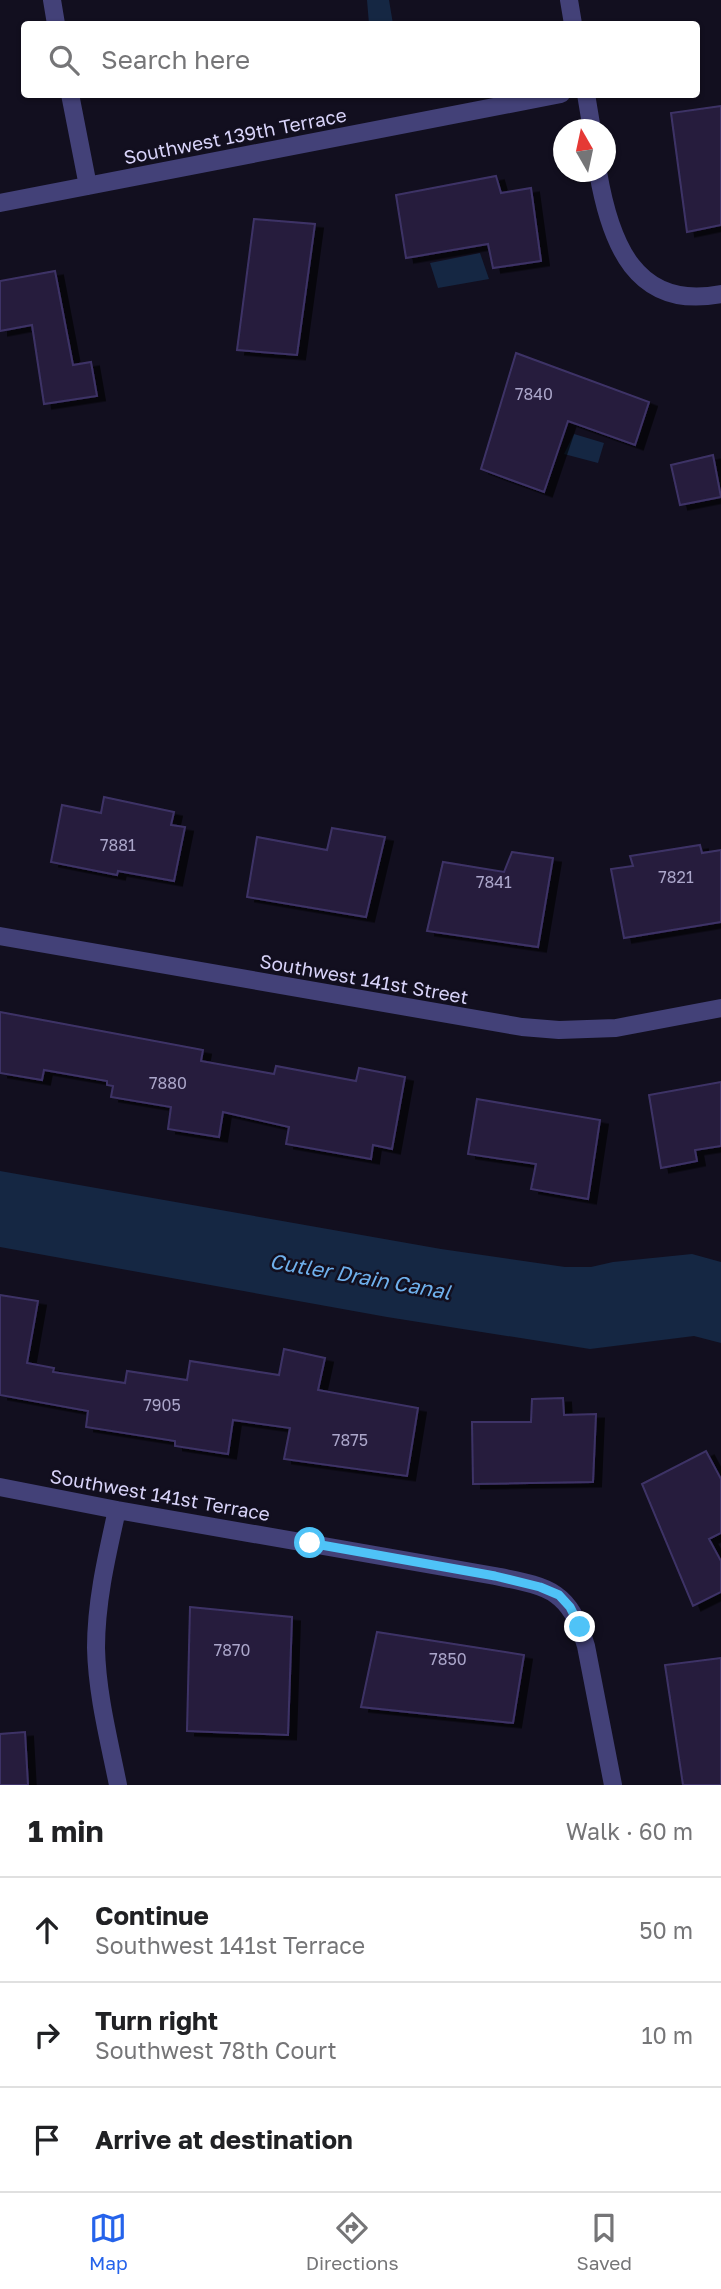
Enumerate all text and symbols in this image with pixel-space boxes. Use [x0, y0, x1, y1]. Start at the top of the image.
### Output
search box [21, 21, 700, 98]
icon: search [45, 41, 83, 79]
text: Search here [101, 44, 250, 75]
street label: Southwest 139th Terrace [122, 103, 348, 168]
north arrow [553, 119, 616, 182]
house number: 7840 [515, 384, 553, 404]
house number: 7881 [100, 835, 136, 855]
house number: 7821 [658, 867, 694, 887]
house number: 7841 [476, 872, 512, 892]
street label: Southwest 141st Street [258, 949, 470, 1008]
house number: 7880 [149, 1073, 187, 1093]
water label: Cutler Drain Canal [268, 1247, 454, 1305]
house number: 7905 [143, 1395, 181, 1415]
house number: 7875 [332, 1430, 368, 1450]
street label: Southwest 141st Terrace [48, 1464, 272, 1525]
route start [294, 1527, 325, 1558]
route end [564, 1611, 595, 1642]
house number: 7870 [214, 1640, 250, 1660]
house number: 7850 [429, 1649, 467, 1669]
text: 1 min [28, 1813, 104, 1849]
text: Walk · 60 m [566, 1817, 693, 1845]
text: Continue [95, 1900, 209, 1931]
icon: ahead [28, 1911, 66, 1949]
text: 50 m [639, 1916, 693, 1944]
text: Southwest 141st Terrace [95, 1931, 365, 1959]
text: Turn right [95, 2005, 218, 2036]
icon: right [28, 2016, 66, 2054]
text: 10 m [641, 2021, 693, 2049]
text: Southwest 78th Court [95, 2036, 337, 2064]
icon: arrive [28, 2121, 66, 2159]
text: Arrive at destination [95, 2124, 353, 2155]
tab: Map [89, 2209, 128, 2274]
tab: Directions [306, 2209, 399, 2274]
tab: Saved [577, 2209, 632, 2274]

